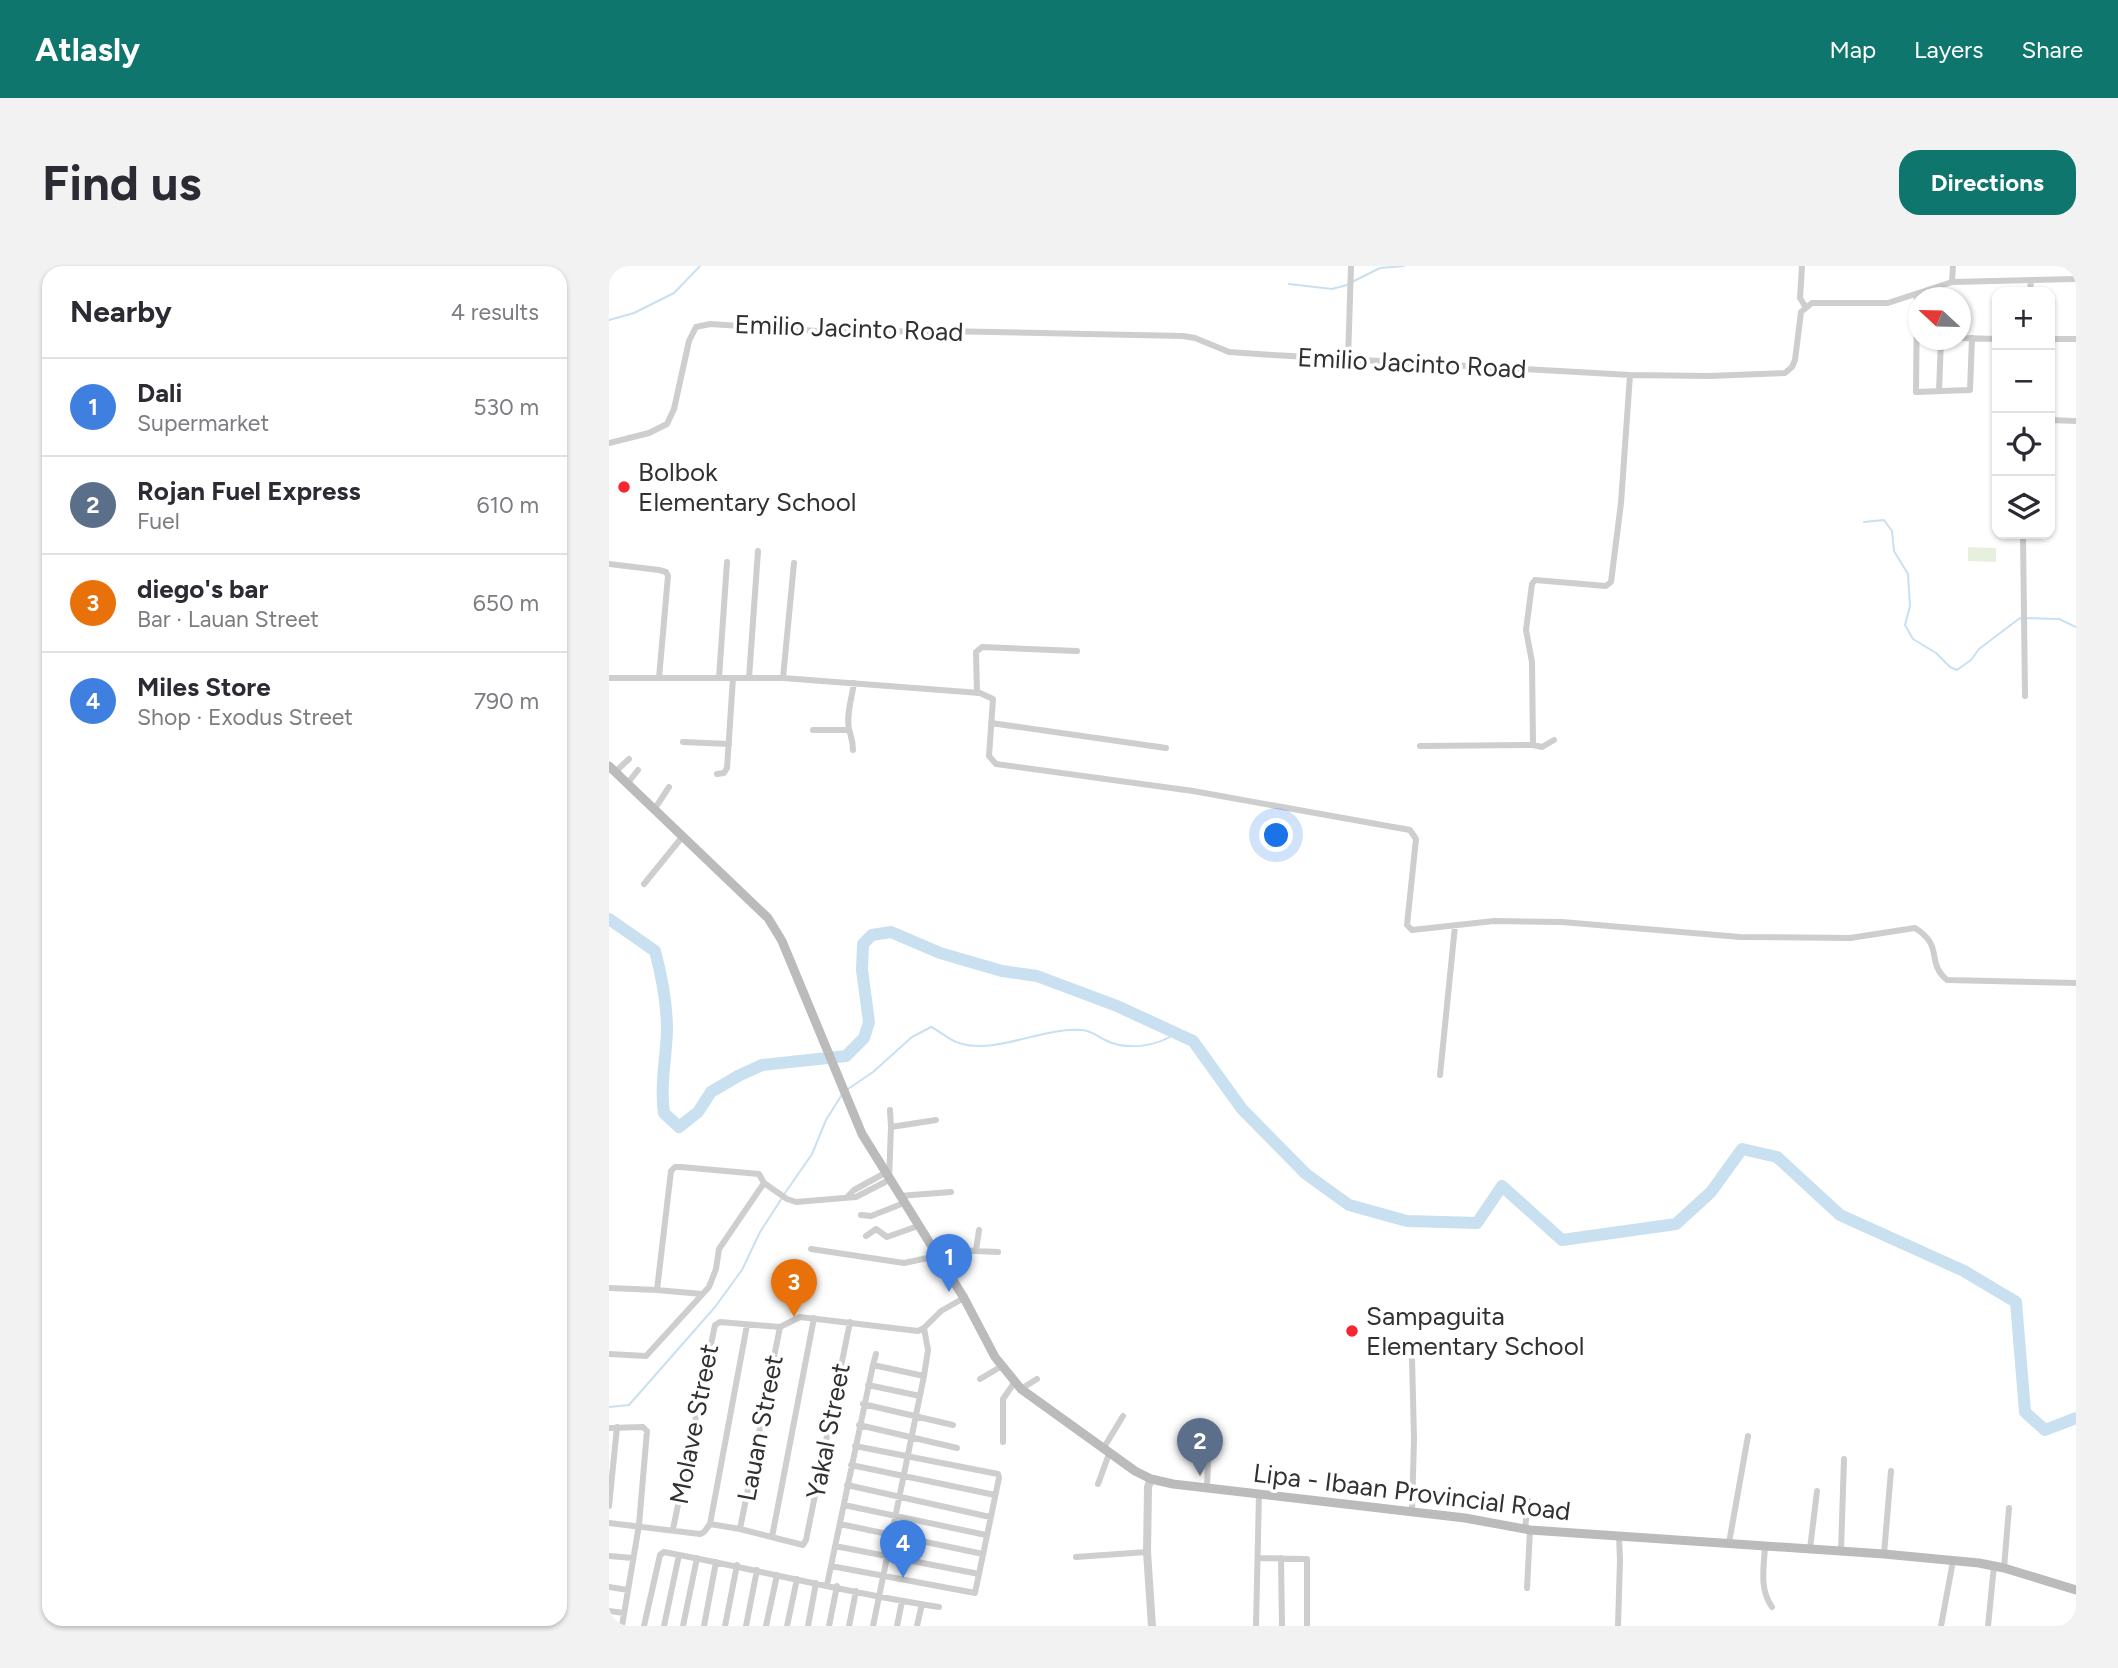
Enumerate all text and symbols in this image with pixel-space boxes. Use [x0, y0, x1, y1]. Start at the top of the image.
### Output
text: Atlasly [35, 30, 140, 69]
text: Map [1829, 35, 1876, 64]
text: Layers [1914, 35, 1983, 64]
text: Share [2021, 35, 2083, 64]
button: Directions [1899, 150, 2076, 215]
text: Find us [42, 153, 201, 212]
north arrow [1908, 287, 1971, 350]
map controls [1992, 287, 2055, 539]
button: + [1992, 287, 2055, 350]
text: Nearby [70, 293, 172, 330]
text: 4 results [451, 298, 539, 326]
street label: Emilio Jacinto Road [734, 308, 964, 348]
street label: Emilio Jacinto Road [1297, 341, 1527, 385]
button: − [1992, 350, 2055, 413]
text: Dali [137, 377, 182, 409]
text: 1 [88, 393, 98, 421]
text: 530 m [473, 393, 539, 421]
text: Supermarket [137, 409, 269, 437]
button: locate [1992, 413, 2055, 476]
place label: Bolbok Elementary School [638, 456, 856, 518]
text: Rojan Fuel Express [137, 475, 361, 507]
button: layers [1992, 476, 2055, 539]
marker: Bolbok Elementary School [616, 479, 632, 495]
text: 2 [86, 491, 100, 519]
text: 610 m [476, 491, 539, 519]
text: Fuel [137, 507, 180, 535]
text: diego's bar [137, 573, 268, 605]
text: 3 [87, 589, 99, 617]
text: 650 m [473, 589, 539, 617]
text: Bar · Lauan Street [137, 605, 319, 633]
text: Miles Store [137, 671, 271, 703]
text: 4 [86, 687, 100, 715]
text: 790 m [474, 687, 539, 715]
text: Shop · Exodus Street [137, 703, 353, 731]
your location [1259, 818, 1293, 852]
pin: 1 [926, 1234, 972, 1292]
pin: 3 [771, 1259, 817, 1317]
place label: Sampaguita Elementary School [1366, 1300, 1584, 1362]
marker: Sampaguita Elementary School [1344, 1323, 1360, 1339]
street label: Molave Street [663, 1341, 725, 1507]
street label: Lauan Street [730, 1352, 790, 1504]
street label: Yakal Street [799, 1360, 857, 1502]
pin: 2 [1177, 1418, 1223, 1476]
street label: Lipa - Ibaan Provincial Road [1251, 1457, 1573, 1527]
pin: 4 [880, 1520, 926, 1578]

